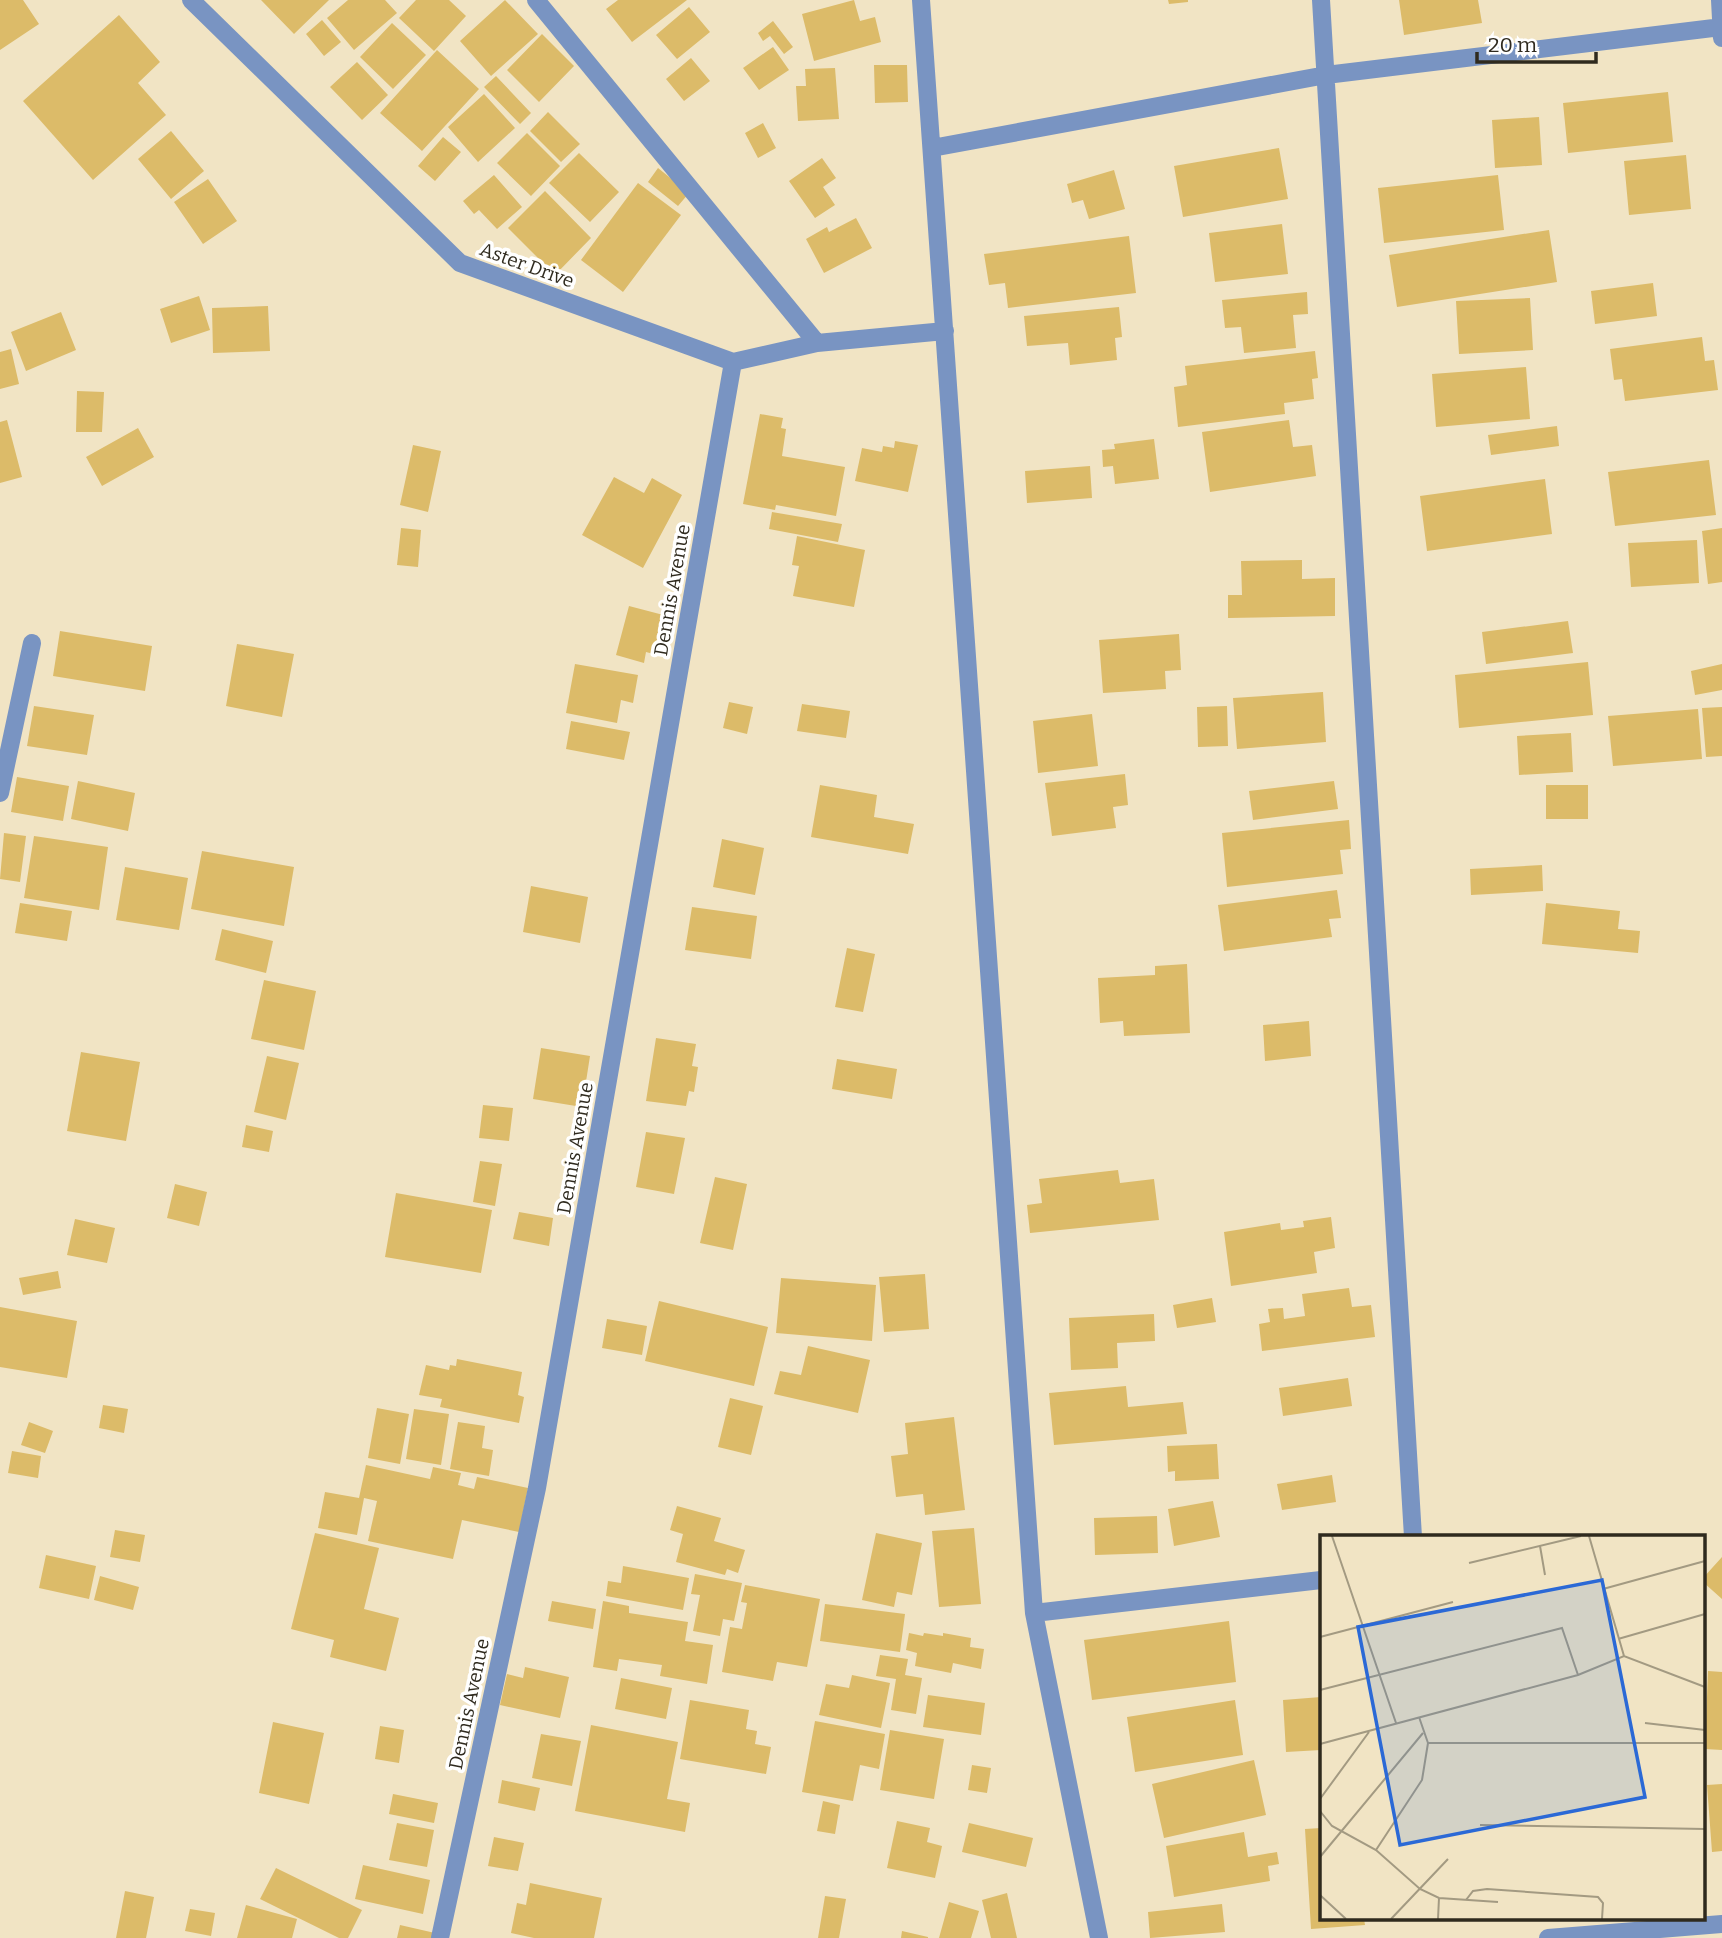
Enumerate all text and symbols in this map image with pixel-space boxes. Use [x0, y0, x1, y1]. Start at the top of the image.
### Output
scale bar [1477, 21, 1596, 65]
text: 20 m [1488, 32, 1537, 58]
street label: Aster Drive [477, 237, 577, 293]
street label: Dennis Avenue [649, 522, 695, 658]
street label: Dennis Avenue [552, 1080, 598, 1216]
inset map [1320, 1535, 1704, 1920]
street label: Dennis Avenue [444, 1636, 494, 1772]

